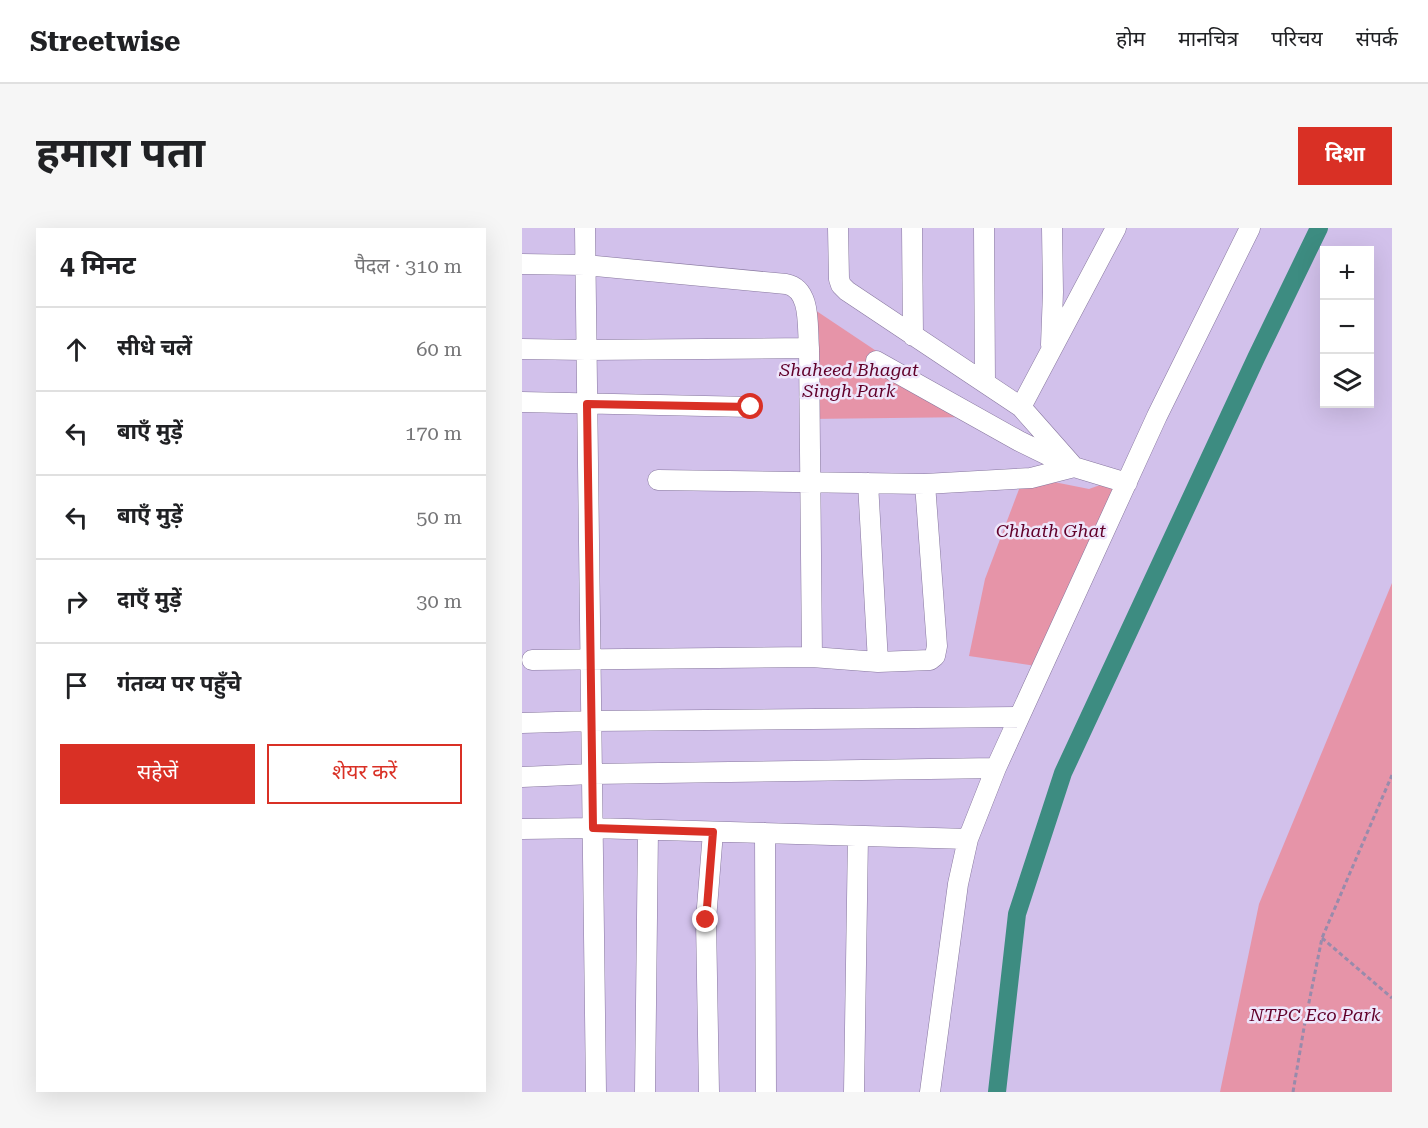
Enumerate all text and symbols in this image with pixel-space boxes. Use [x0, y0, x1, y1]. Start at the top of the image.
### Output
text: Streetwise [30, 25, 181, 58]
text: होम [1116, 27, 1145, 51]
text: मानचित्र [1178, 27, 1238, 51]
text: परिचय [1271, 27, 1323, 51]
text: संपर्क [1356, 27, 1398, 51]
button: दिशा [1298, 127, 1392, 185]
text: हमारा पता [36, 128, 205, 177]
map controls [1320, 246, 1374, 408]
button: + [1320, 246, 1374, 300]
text: 4 मिनट [60, 250, 136, 280]
text: पैदल · 310 m [354, 254, 462, 278]
button: − [1320, 300, 1374, 354]
icon: ahead [60, 333, 93, 366]
text: सीधे चलें [117, 335, 192, 360]
text: 60 m [416, 337, 462, 361]
button: layers [1320, 354, 1374, 408]
park label: Shaheed Bhagat Singh Park [778, 359, 919, 401]
route start [737, 393, 763, 419]
icon: left [60, 417, 93, 450]
text: बाएँ मुड़ें [117, 419, 183, 444]
text: 170 m [405, 421, 462, 445]
icon: left [60, 501, 93, 534]
text: बाएँ मुड़ें [117, 503, 183, 528]
text: 50 m [416, 505, 462, 529]
park label: Chhath Ghat [996, 520, 1106, 541]
icon: right [60, 585, 93, 618]
text: दाएँ मुड़ें [117, 587, 182, 612]
text: 30 m [416, 589, 462, 613]
icon: arrive [60, 669, 93, 702]
text: गंतव्य पर पहुँचे [117, 671, 241, 696]
button: सहेजें [60, 744, 255, 804]
button: शेयर करें [267, 744, 462, 804]
route end [692, 906, 718, 932]
park label: NTPC Eco Park [1249, 1004, 1381, 1025]

